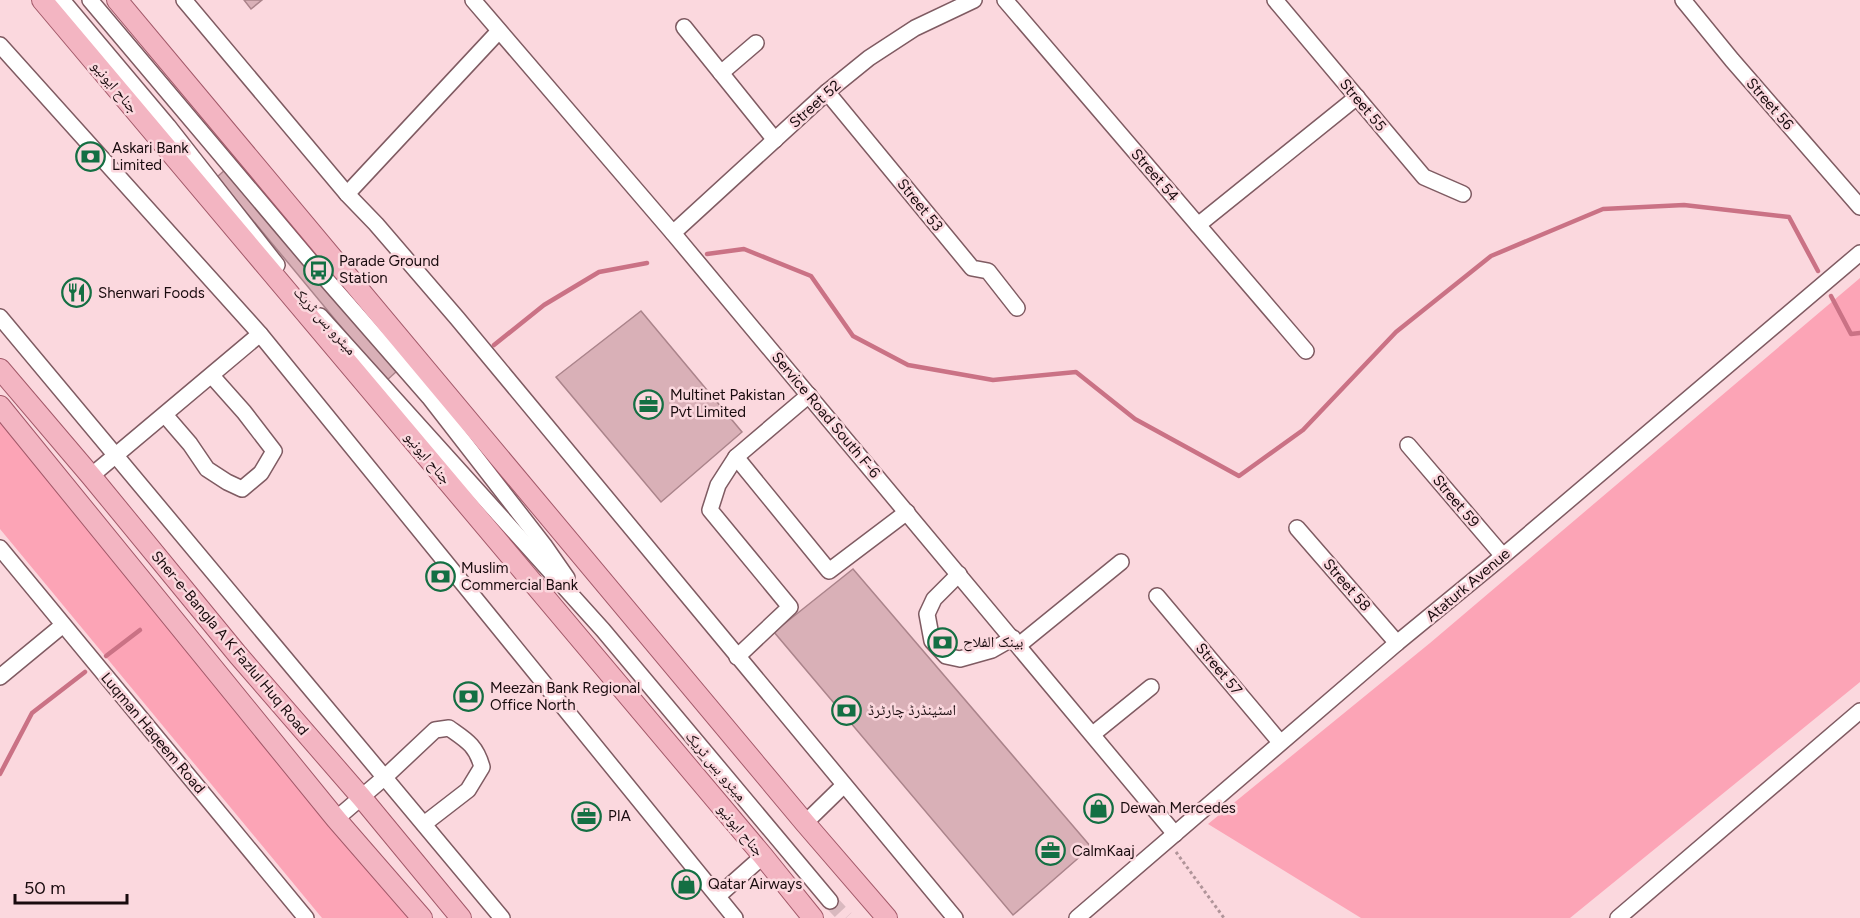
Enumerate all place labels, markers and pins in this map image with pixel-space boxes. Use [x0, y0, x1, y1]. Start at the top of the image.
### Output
place label: Askari Bank Limited [112, 139, 189, 174]
bank icon: Askari Bank Limited [75, 141, 107, 173]
place label: Parade Ground Station [339, 252, 439, 287]
bus stop icon: Parade Ground Station [302, 254, 334, 286]
restaurant icon: Shenwari Foods [61, 277, 93, 309]
place label: Shenwari Foods [98, 284, 205, 302]
place label: Multinet Pakistan Pvt Limited [670, 386, 785, 421]
office icon: Multinet Pakistan Pvt Limited [633, 388, 665, 420]
place label: Muslim Commercial Bank [461, 559, 579, 594]
bank icon: Muslim Commercial Bank [424, 561, 456, 593]
bank icon: بینک الفلاح [926, 626, 958, 658]
place label: بینک الفلاح [963, 633, 1024, 652]
place label: Meezan Bank Regional Office North [490, 679, 640, 714]
bank icon: Meezan Bank Regional Office North [453, 681, 485, 713]
bank icon: اسٹینڈرڈ چارٹرڈ [831, 694, 863, 726]
place label: اسٹینڈرڈ چارٹرڈ [868, 701, 956, 719]
shop icon: Dewan Mercedes [1083, 792, 1115, 824]
place label: Dewan Mercedes [1120, 799, 1236, 817]
office icon: PIA [571, 800, 603, 832]
place label: PIA [608, 807, 631, 825]
office icon: CalmKaaj [1035, 835, 1067, 867]
place label: CalmKaaj [1072, 842, 1135, 860]
shop icon: Qatar Airways [671, 868, 703, 900]
place label: Qatar Airways [708, 875, 802, 893]

